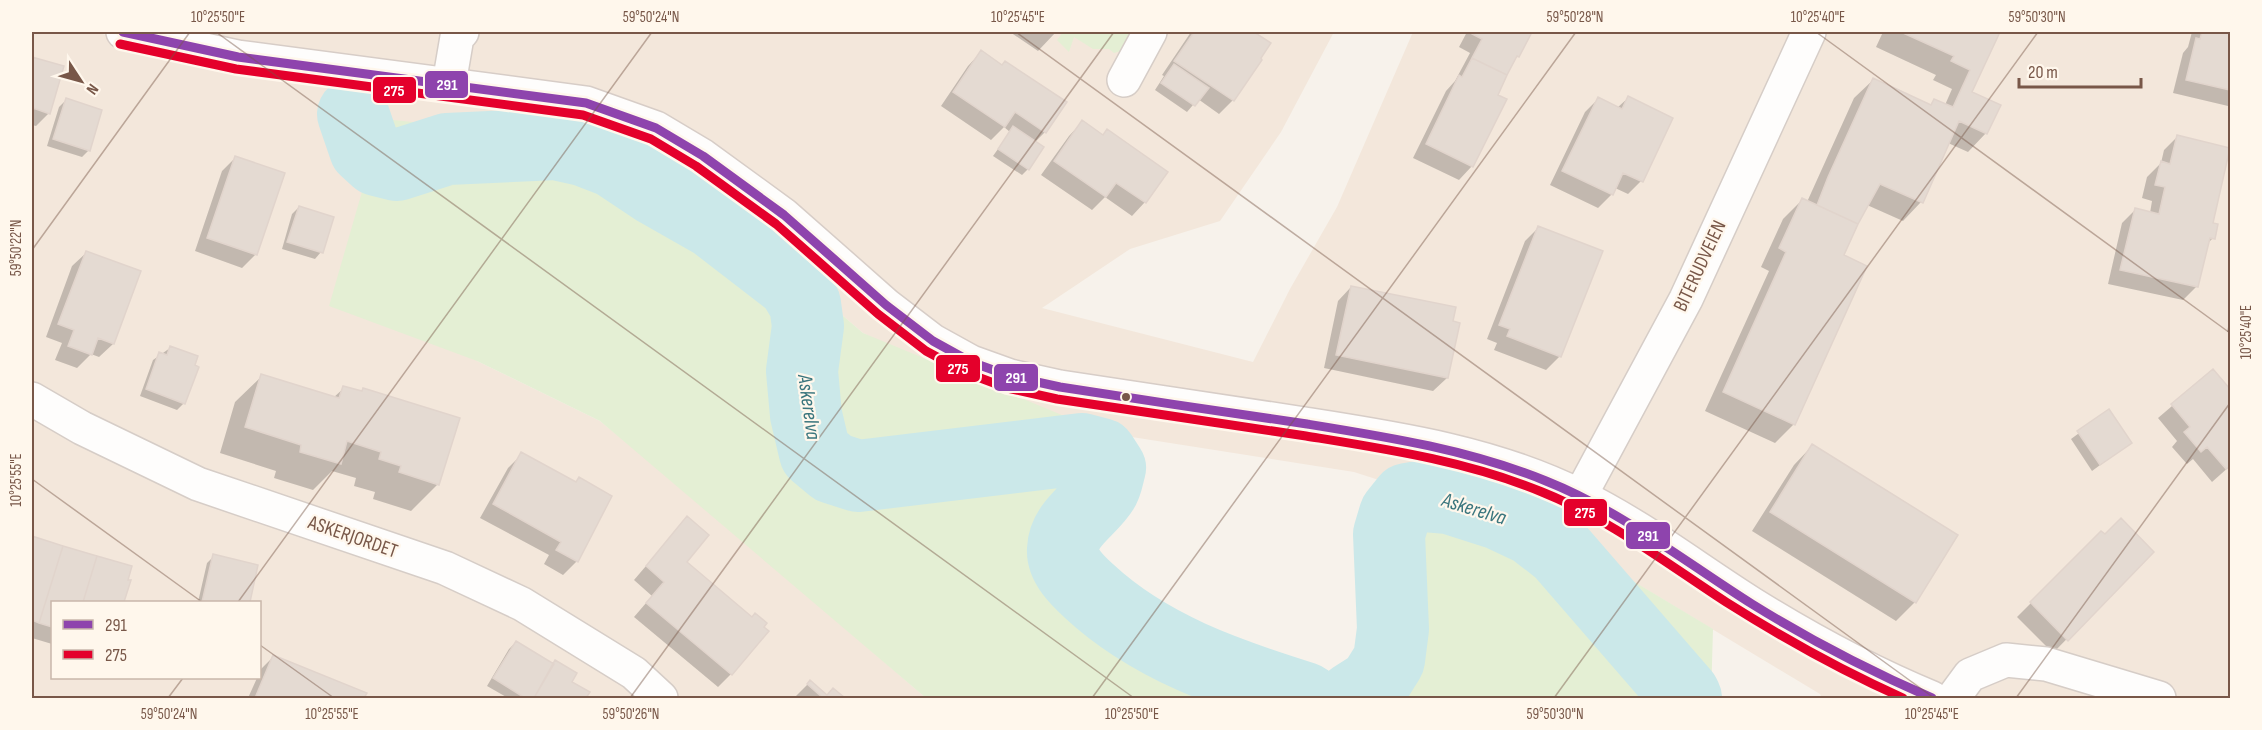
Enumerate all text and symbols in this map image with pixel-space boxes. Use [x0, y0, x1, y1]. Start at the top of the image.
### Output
text: 10°25'50"E [191, 8, 245, 27]
text: 59°50'24"N [623, 8, 679, 27]
text: 10°25'45"E [991, 8, 1045, 27]
text: 59°50'28"N [1547, 8, 1603, 27]
text: 10°25'40"E [1791, 8, 1845, 27]
text: 59°50'30"N [2008, 8, 2066, 27]
north arrow [51, 51, 111, 111]
scale bar [2019, 51, 2140, 89]
text: 20 m [2028, 62, 2058, 83]
line badge: 291 [424, 70, 469, 99]
line badge: 275 [372, 76, 417, 104]
text: 291 [437, 76, 458, 95]
text: N [82, 80, 102, 98]
text: 275 [383, 82, 405, 101]
street label: BITERUDVEIEN [1668, 217, 1732, 315]
text: 59°50'22"N [7, 220, 26, 276]
text: 10°25'40"E [2237, 305, 2256, 359]
line badge: 275 [935, 354, 981, 383]
text: 275 [947, 360, 969, 379]
line badge: 291 [993, 363, 1039, 392]
text: 291 [1006, 369, 1027, 388]
water label: Askerelva [792, 372, 826, 442]
unlabelled marker [1120, 391, 1132, 403]
text: 10°25'55"E [7, 453, 26, 507]
water label: Askerelva [1438, 487, 1510, 531]
line badge: 275 [1563, 498, 1608, 527]
text: 275 [1574, 504, 1596, 523]
street label: ASKERJORDET [304, 510, 401, 563]
line badge: 291 [1625, 521, 1671, 550]
text: 291 [1638, 527, 1659, 546]
legend [51, 601, 261, 679]
text: 291 [105, 615, 127, 636]
text: 275 [105, 645, 127, 666]
text: 59°50'24"N [141, 705, 197, 724]
text: 10°25'55"E [305, 705, 359, 724]
text: 59°50'26"N [603, 705, 659, 724]
text: 10°25'50"E [1105, 705, 1159, 724]
text: 59°50'30"N [1526, 705, 1584, 724]
text: 10°25'45"E [1905, 705, 1959, 724]

